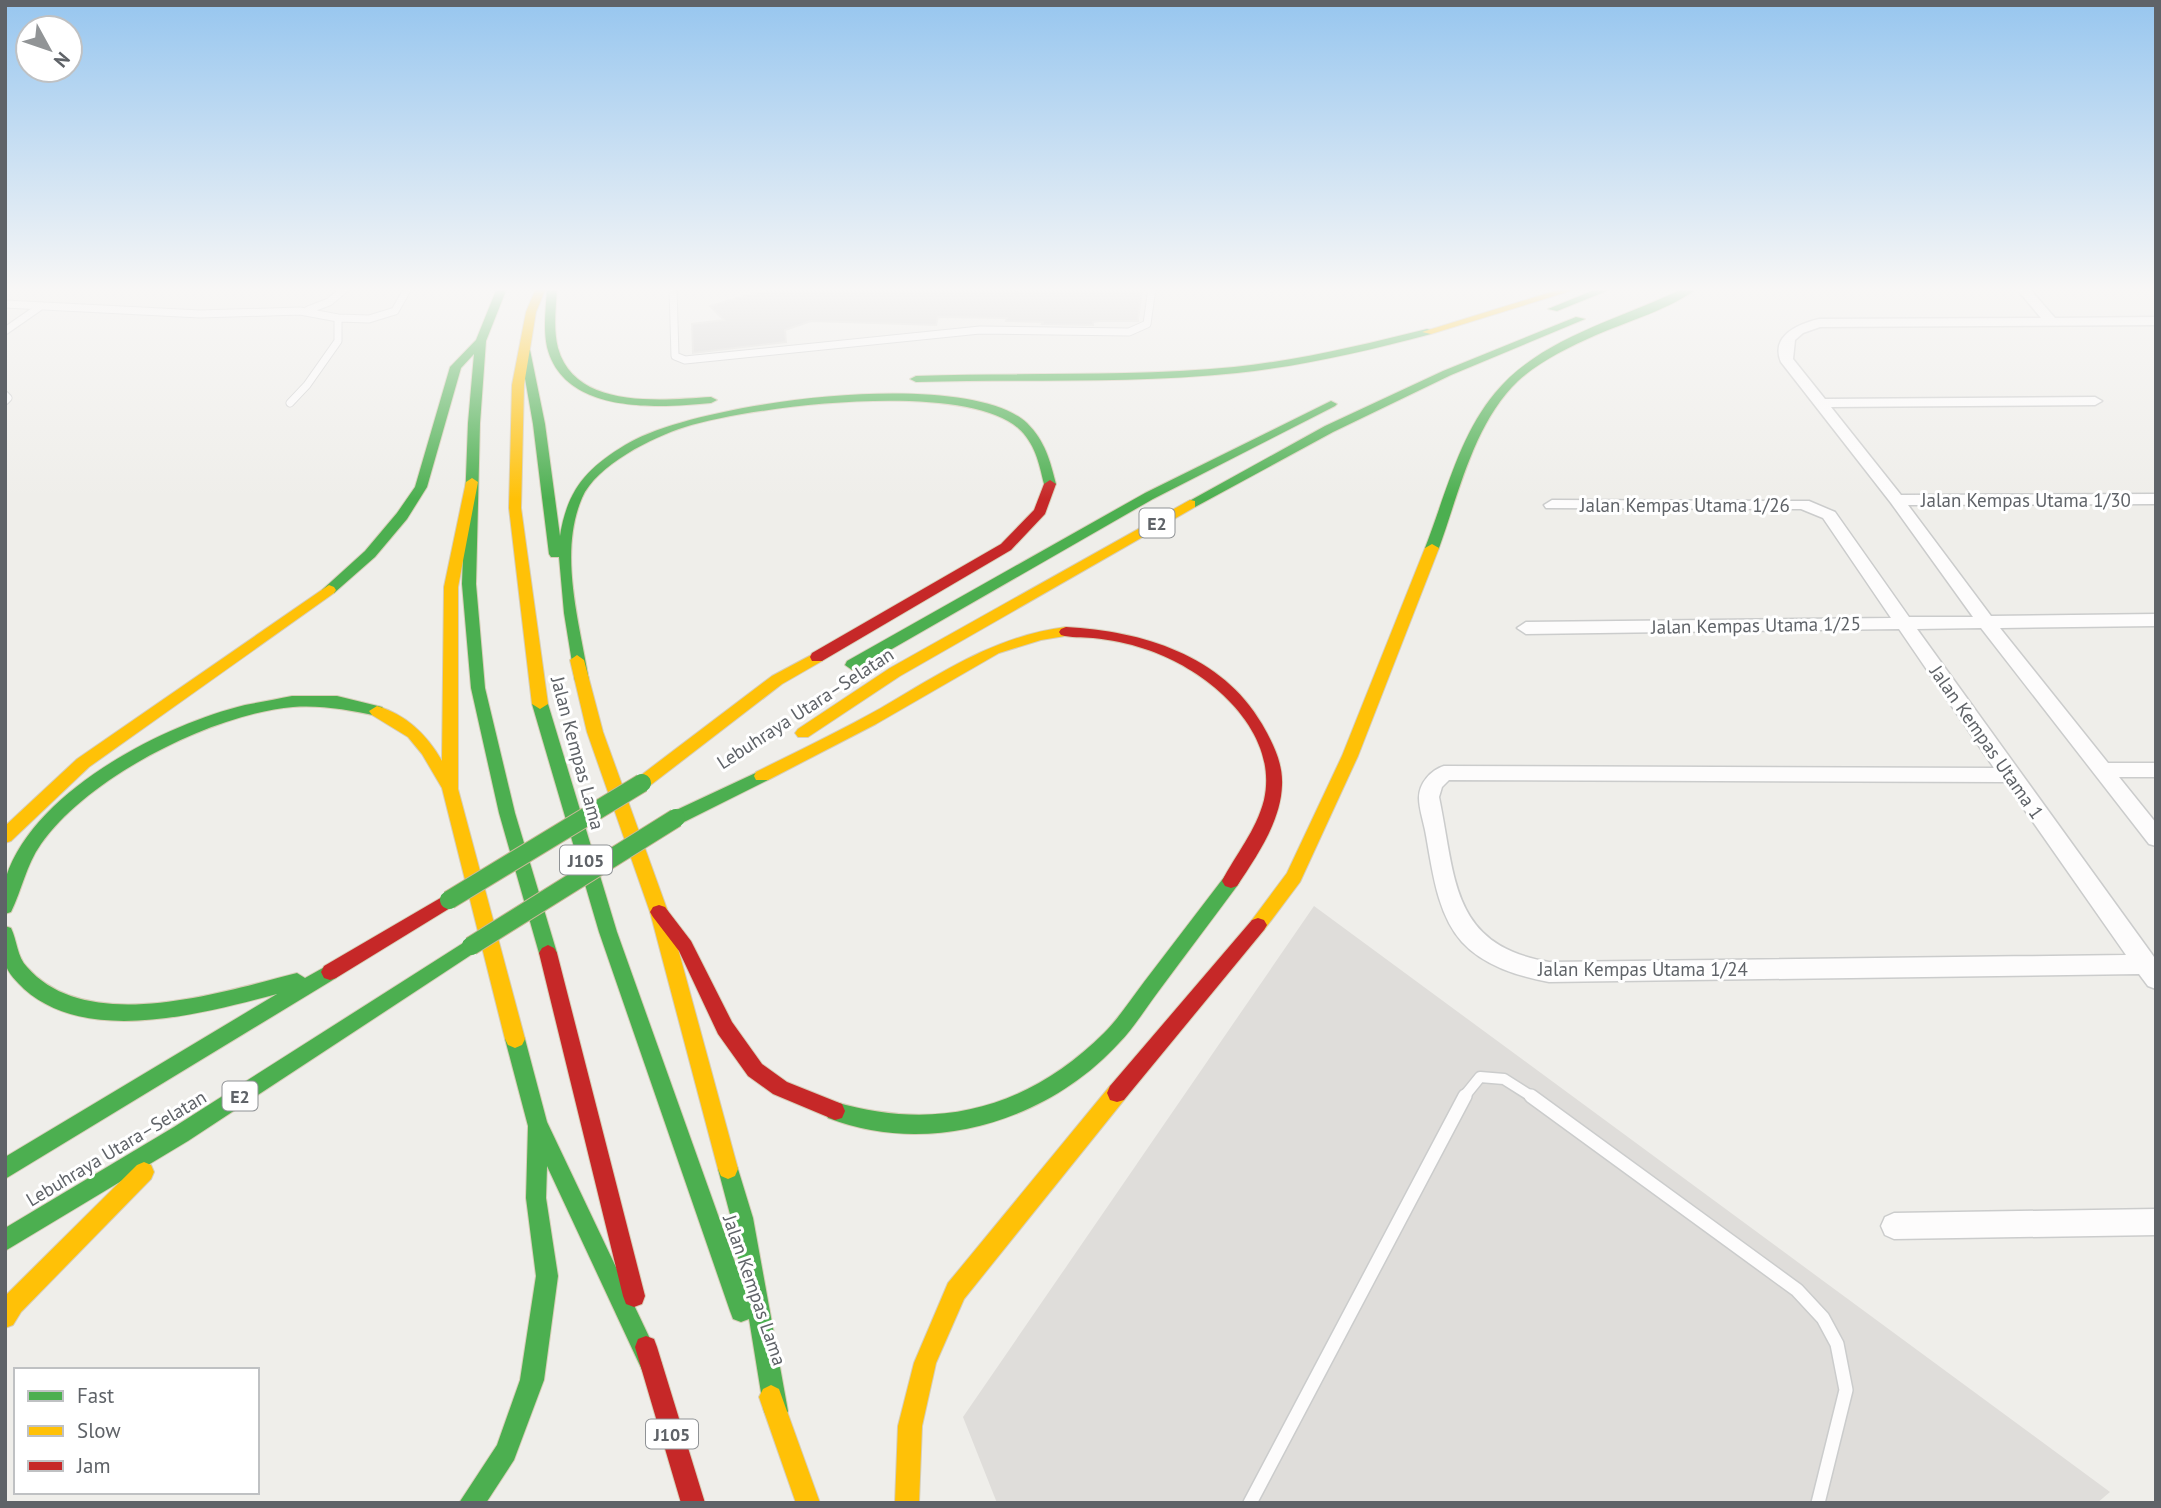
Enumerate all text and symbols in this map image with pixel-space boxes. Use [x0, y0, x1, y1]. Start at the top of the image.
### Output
north arrow [14, 14, 84, 84]
text: N [49, 47, 75, 72]
street label: Jalan Kempas Utama 1/30 [1920, 488, 2131, 512]
street label: Jalan Kempas Utama 1/26 [1579, 493, 1790, 517]
road number: E2 [1140, 508, 1174, 538]
street label: Jalan Kempas Utama 1/25 [1650, 611, 1861, 639]
street label: Lebuhraya Utara–Selatan [712, 642, 898, 774]
street label: Jalan Kempas Utama 1 [1924, 660, 2049, 824]
street label: Jalan Kempas Lama [546, 673, 610, 832]
road number: J105 [560, 846, 612, 874]
street label: Jalan Kempas Utama 1/24 [1537, 957, 1748, 981]
road number: E2 [222, 1082, 258, 1111]
street label: Lebuhraya Utara–Selatan [21, 1085, 211, 1211]
street label: Jalan Kempas Lama [718, 1211, 792, 1368]
legend [14, 1368, 259, 1494]
text: Fast [77, 1382, 114, 1409]
text: Slow [77, 1417, 121, 1444]
road number: J105 [646, 1420, 698, 1448]
text: Jam [76, 1452, 111, 1479]

